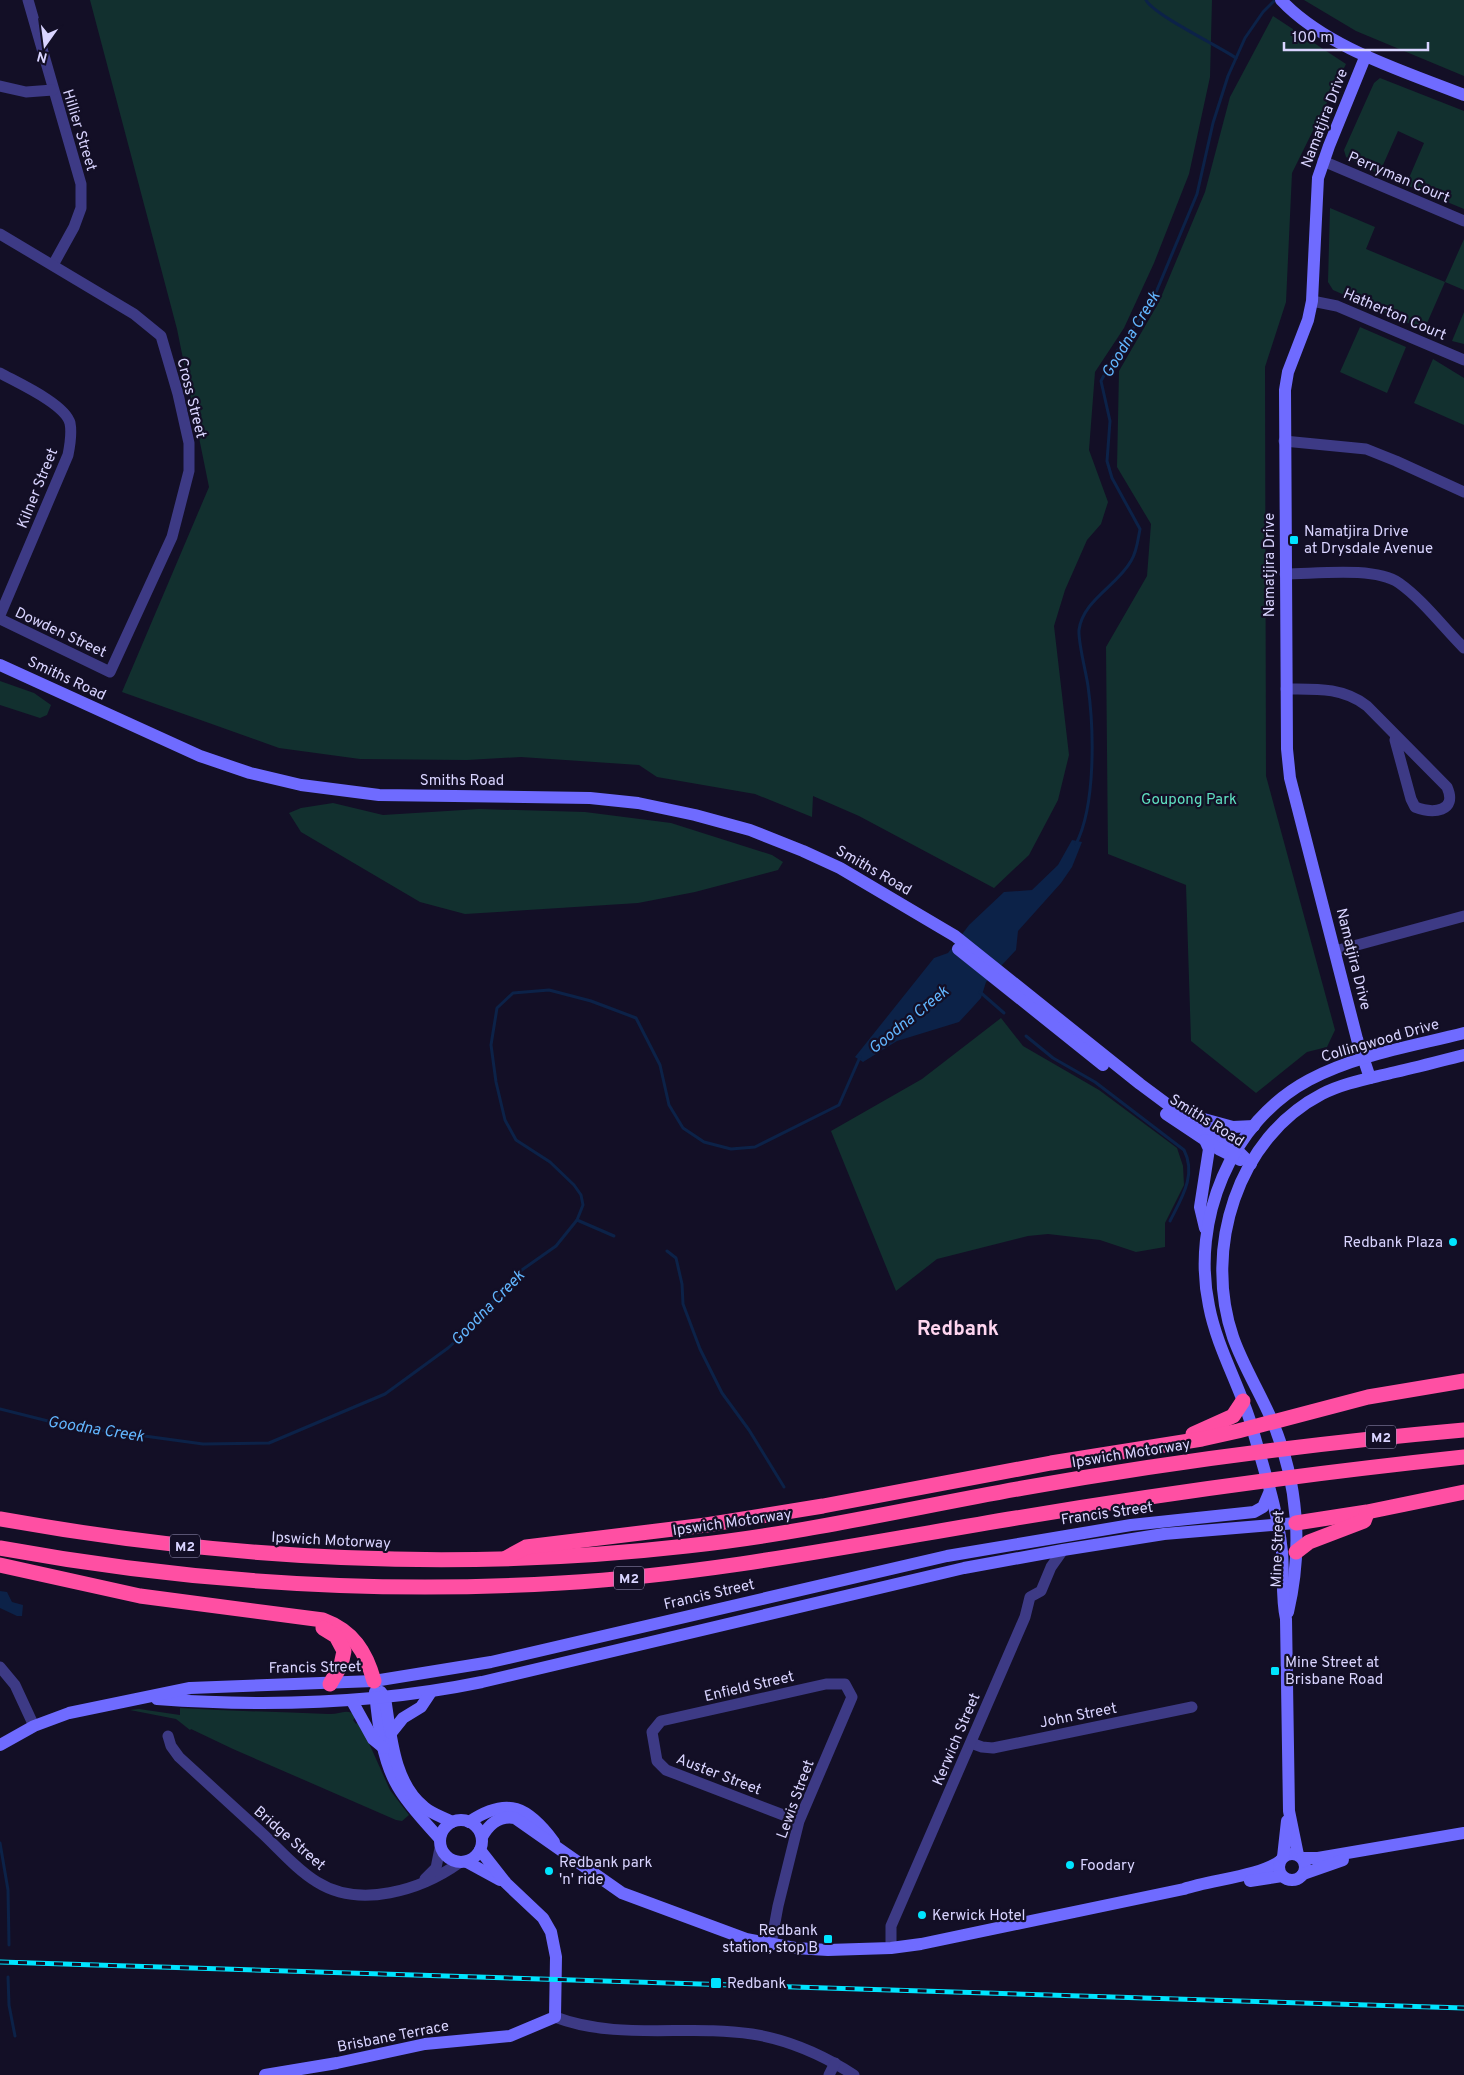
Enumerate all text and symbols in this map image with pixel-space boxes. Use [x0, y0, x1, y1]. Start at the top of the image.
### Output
north arrow [20, 20, 70, 70]
scale bar [1284, 20, 1428, 52]
text: 100 m [1292, 29, 1333, 48]
text: N [35, 47, 49, 66]
street label: Namatjira Drive [1298, 66, 1353, 171]
street label: Hillier Street [57, 87, 100, 174]
street label: Perryman Court [1345, 148, 1452, 208]
street label: Hatherton Court [1340, 285, 1449, 346]
water label: Goodna Creek [1098, 287, 1166, 382]
street label: Cross Street [171, 356, 210, 441]
street label: Kilner Street [14, 446, 63, 532]
street label: Namatjira Drive [1261, 513, 1280, 617]
place label: Namatjira Drive at Drysdale Avenue [1304, 523, 1433, 559]
marker: Namatjira Drive at Drysdale Avenue [1288, 534, 1300, 546]
street label: Dowden Street [12, 604, 109, 663]
street label: Smiths Road [24, 653, 109, 706]
street label: Smiths Road [420, 772, 504, 791]
park label: Goupong Park [1141, 791, 1237, 810]
street label: Smiths Road [832, 842, 915, 901]
street label: Namatjira Drive [1331, 906, 1374, 1012]
water label: Goodna Creek [865, 982, 954, 1059]
street label: Collingwood Drive [1319, 1015, 1442, 1067]
street label: Smiths Road [1165, 1091, 1247, 1152]
place label: Redbank Plaza [1343, 1234, 1443, 1253]
marker: Redbank Plaza [1447, 1236, 1459, 1248]
water label: Goodna Creek [447, 1266, 530, 1350]
district label: Redbank [917, 1317, 999, 1343]
water label: Goodna Creek [46, 1412, 146, 1448]
road number: M2 [1366, 1425, 1396, 1448]
street label: Ipswich Motorway [1071, 1436, 1192, 1473]
street label: Francis Street [1060, 1499, 1154, 1530]
street label: Ipswich Motorway [672, 1506, 793, 1541]
street label: Mine Street [1268, 1510, 1289, 1588]
street label: Ipswich Motorway [271, 1529, 391, 1554]
road number: M2 [170, 1534, 200, 1558]
road number: M2 [614, 1566, 644, 1590]
street label: Francis Street [662, 1576, 757, 1615]
place label: Mine Street at Brisbane Road [1285, 1654, 1383, 1690]
street label: Francis Street [268, 1658, 362, 1679]
marker: Mine Street at Brisbane Road [1269, 1665, 1281, 1677]
street label: Enfield Street [703, 1668, 796, 1707]
street label: Kerwich Street [929, 1690, 985, 1789]
street label: John Street [1038, 1700, 1119, 1733]
street label: Auster Street [673, 1750, 764, 1800]
street label: Lewis Street [773, 1757, 819, 1842]
street label: Bridge Street [249, 1803, 329, 1876]
place label: Redbank park 'n' ride [559, 1854, 653, 1890]
place label: Foodary [1080, 1857, 1135, 1876]
marker: Foodary [1064, 1859, 1076, 1871]
marker: Redbank park 'n' ride [543, 1865, 555, 1877]
place label: Kerwick Hotel [932, 1907, 1025, 1926]
marker: Kerwick Hotel [916, 1909, 928, 1921]
place label: Redbank station, stop B [722, 1922, 818, 1958]
marker: Redbank station, stop B [822, 1933, 834, 1945]
place label: Redbank [727, 1975, 787, 1994]
marker: Redbank [709, 1976, 723, 1990]
street label: Brisbane Terrace [336, 2017, 451, 2058]

